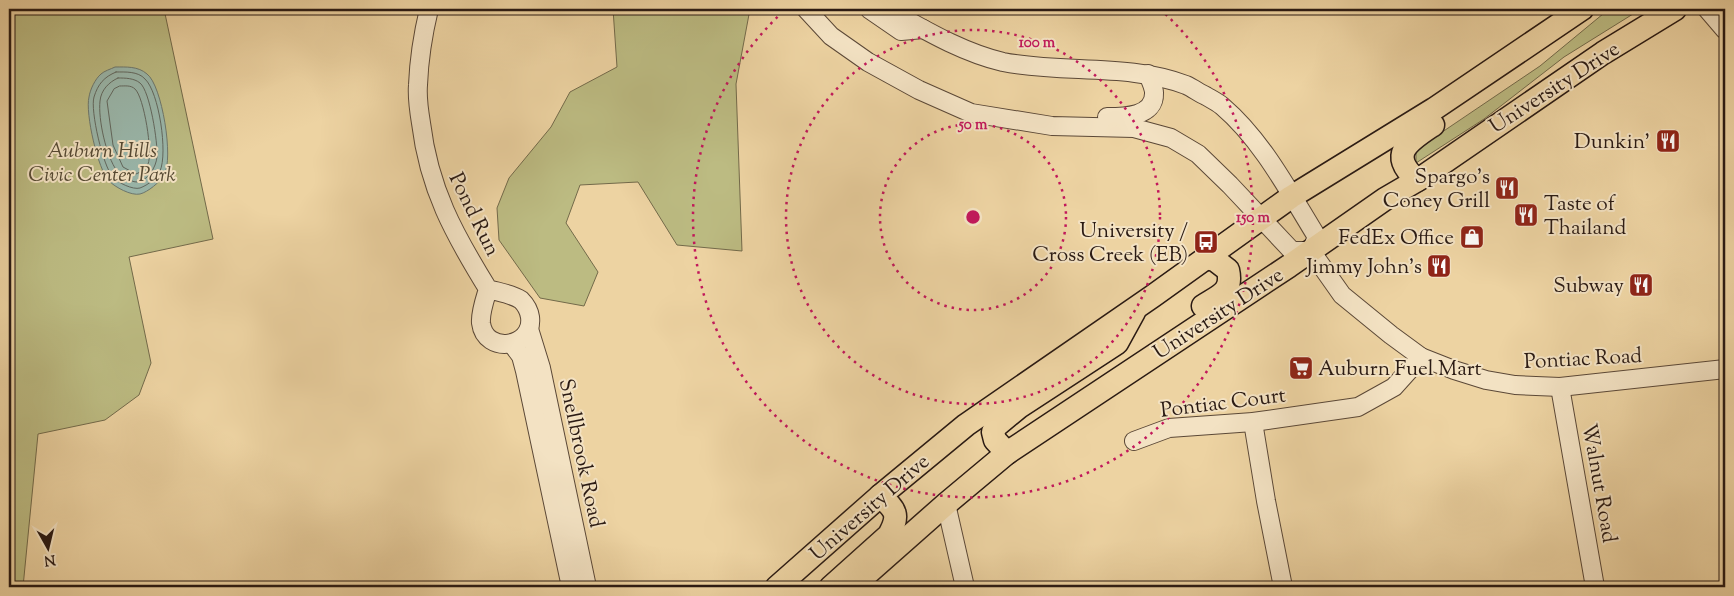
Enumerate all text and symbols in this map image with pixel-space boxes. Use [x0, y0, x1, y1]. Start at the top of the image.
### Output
text: 100 m [1019, 33, 1056, 54]
street label: University Drive [1484, 35, 1626, 142]
text: 50 m [958, 115, 988, 136]
place label: Dunkin' [1574, 128, 1650, 158]
restaurant icon: Dunkin' [1655, 128, 1681, 154]
park label: Auburn Hills Civic Center Park [28, 137, 176, 191]
place label: Spargo's Coney Grill [1383, 163, 1490, 217]
street label: Pond Run [440, 168, 506, 262]
restaurant icon: Spargo's Coney Grill [1494, 175, 1520, 201]
place label: Taste of Thailand [1544, 190, 1626, 244]
restaurant icon: Taste of Thailand [1513, 202, 1539, 228]
centre of rings [964, 208, 982, 226]
text: 150 m [1236, 208, 1270, 229]
place label: University / Cross Creek (EB) [1032, 217, 1188, 271]
place label: FedEx Office [1338, 224, 1454, 254]
shop icon: FedEx Office [1459, 224, 1485, 250]
bus stop icon: University / Cross Creek (EB) [1193, 229, 1219, 255]
place label: Jimmy John's [1305, 253, 1422, 283]
restaurant icon: Jimmy John's [1426, 253, 1452, 279]
street label: University Drive [1148, 261, 1290, 368]
place label: Subway [1553, 272, 1625, 302]
restaurant icon: Subway [1628, 272, 1654, 298]
street label: Pontiac Road [1523, 342, 1643, 378]
supermarket icon: Auburn Fuel Mart [1288, 355, 1314, 381]
place label: Auburn Fuel Mart [1318, 355, 1482, 385]
street label: Snellbrook Road [550, 376, 611, 531]
street label: Pontiac Court [1159, 381, 1288, 427]
street label: Walnut Road [1573, 421, 1623, 546]
street label: University Drive [804, 448, 937, 569]
north arrow [22, 524, 72, 574]
text: N [43, 548, 56, 570]

